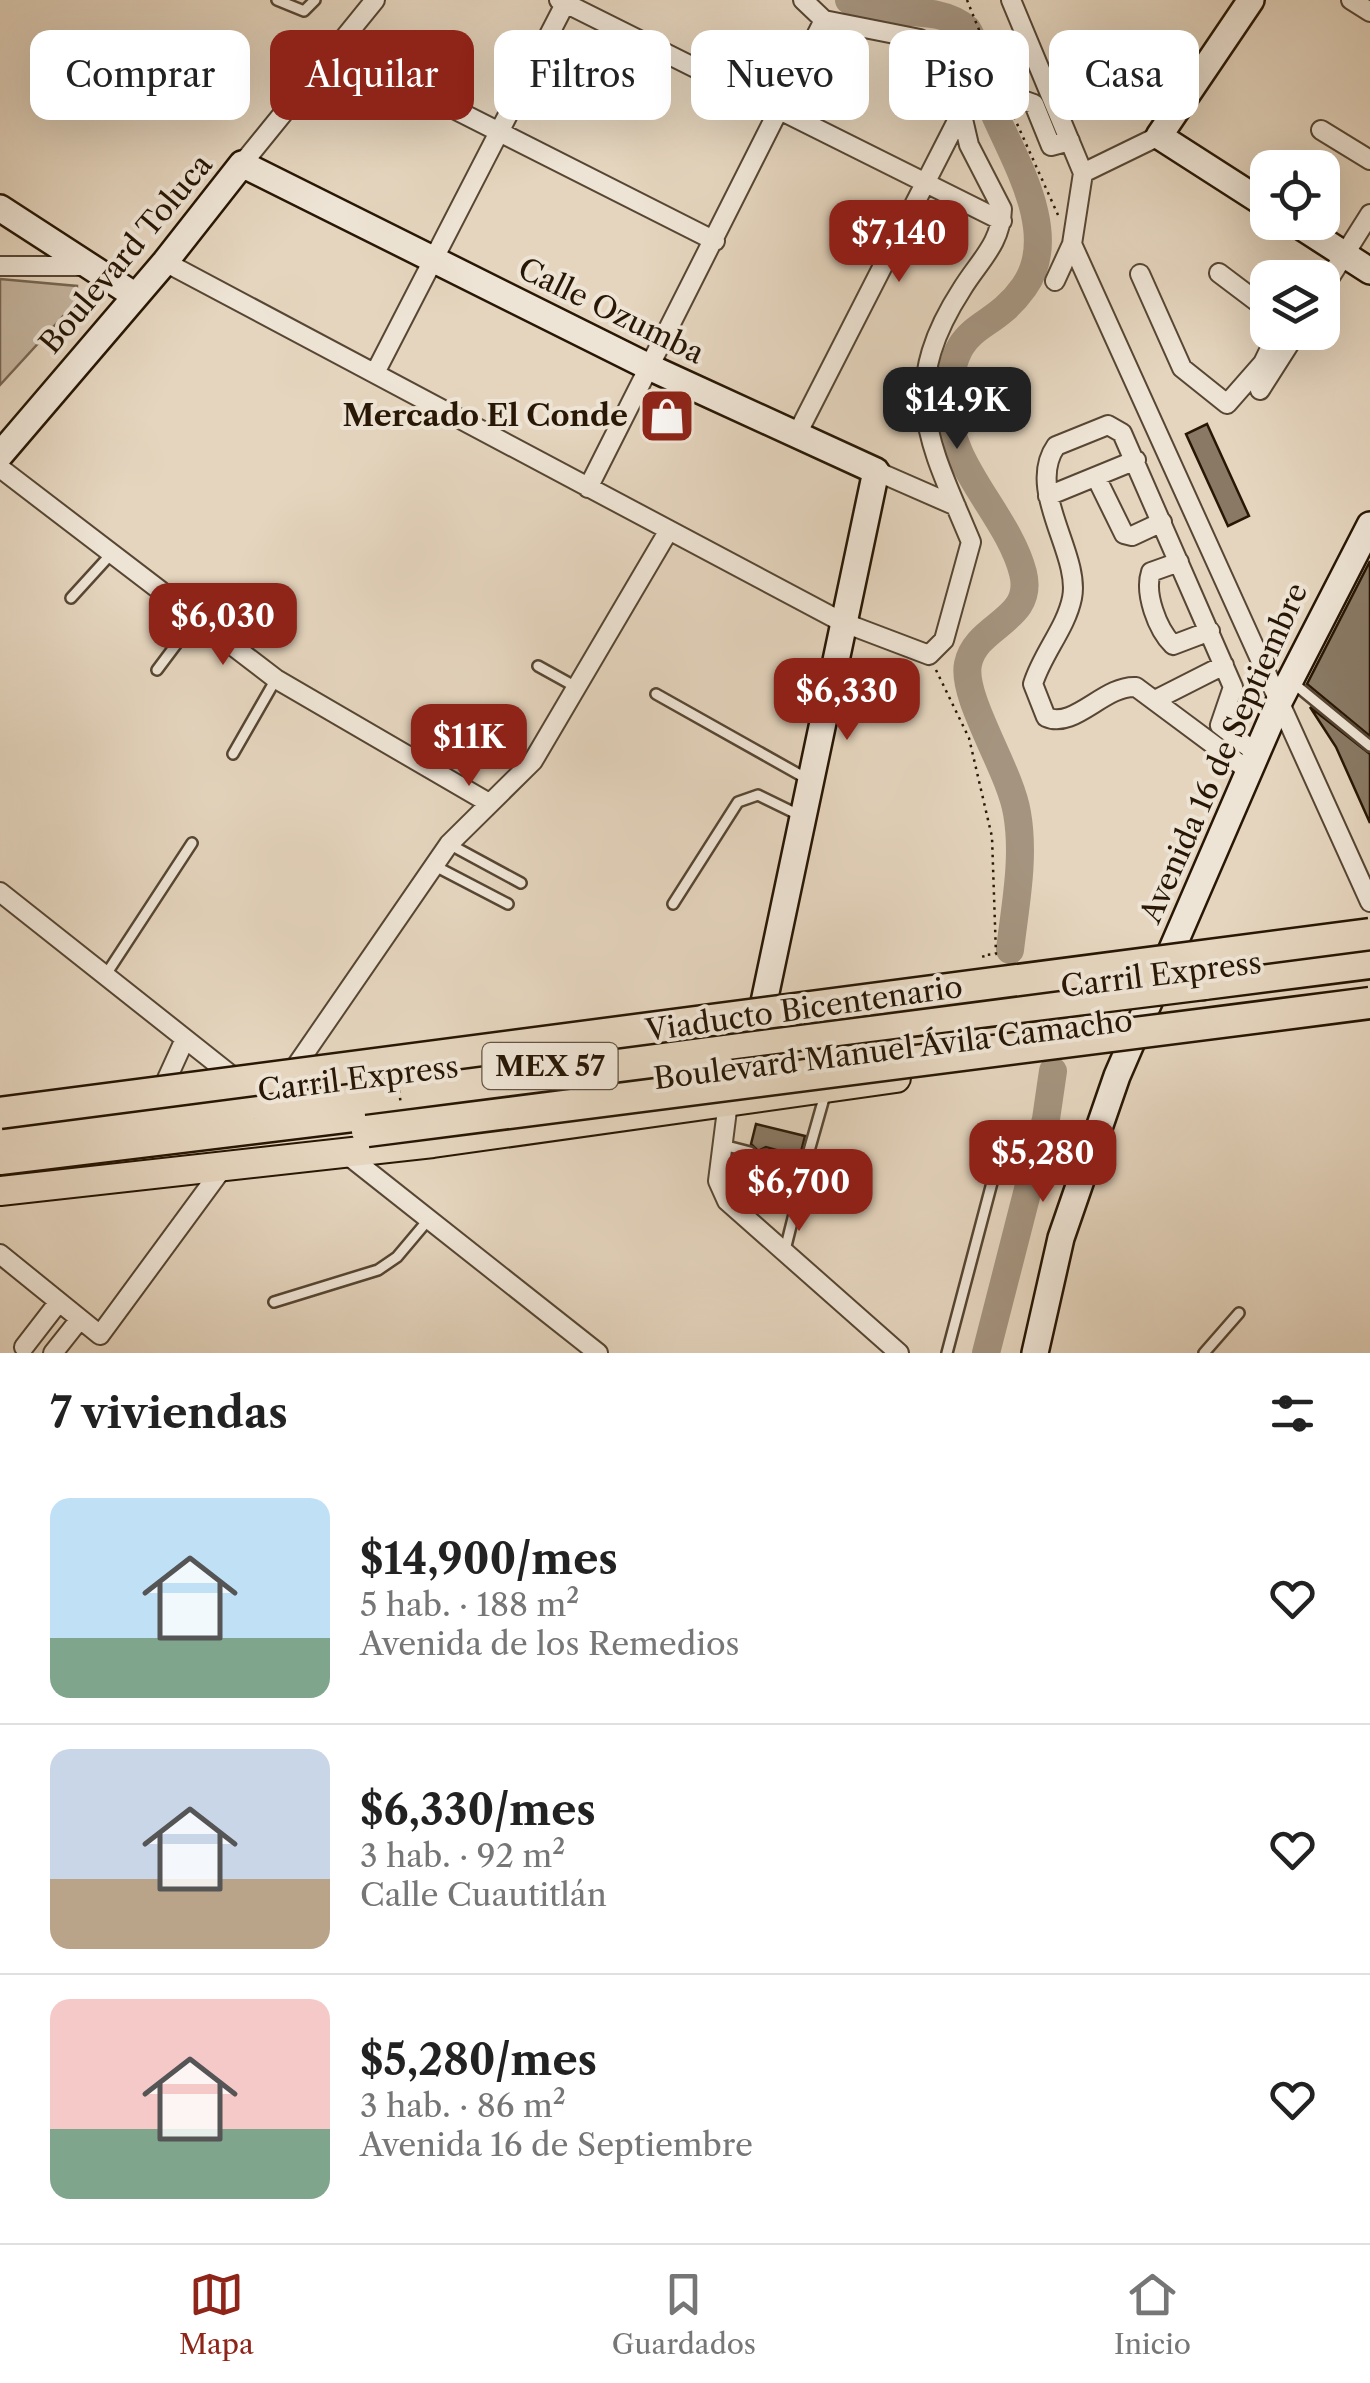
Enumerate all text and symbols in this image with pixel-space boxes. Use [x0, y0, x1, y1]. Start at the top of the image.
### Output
chip: Comprar [30, 30, 250, 120]
chip: Alquilar [270, 30, 474, 120]
chip: Filtros [494, 30, 671, 120]
chip: Nuevo [691, 30, 869, 120]
chip: Piso [889, 30, 1029, 120]
chip: Casa [1049, 30, 1199, 120]
street label: Boulevard Toluca [31, 146, 220, 361]
map controls [1250, 150, 1340, 350]
button: locate [1250, 150, 1340, 240]
pin: $7,140 [818, 200, 980, 285]
text: $7,140 [851, 213, 947, 252]
street label: Calle Ozumba [512, 250, 710, 372]
button: layers [1250, 260, 1340, 350]
pin: $14.9K [876, 367, 1038, 452]
text: $14.9K [905, 380, 1009, 419]
shop icon: Mercado El Conde [637, 386, 697, 446]
place label: Mercado El Conde [343, 397, 628, 434]
street label: Avenida 16 de Septiembre [1131, 577, 1315, 929]
pin: $6,030 [142, 583, 304, 668]
text: $6,030 [171, 596, 275, 635]
pin: $6,330 [766, 658, 928, 743]
text: $6,330 [796, 671, 898, 710]
pin: $11K [410, 704, 528, 789]
text: $11K [433, 717, 505, 756]
street label: Carril Express [1058, 944, 1263, 1005]
street label: Viaducto Bicentenario [642, 968, 965, 1049]
street label: Boulevard Manuel Ávila Camacho [651, 1002, 1134, 1097]
road number: MEX 57 [482, 1043, 618, 1089]
street label: Carril Express [255, 1048, 460, 1109]
pin: $5,280 [962, 1120, 1124, 1205]
text: $5,280 [991, 1133, 1095, 1172]
pin: $6,700 [718, 1149, 880, 1234]
text: $6,700 [748, 1162, 850, 1201]
icon: filters [1265, 1386, 1320, 1441]
text: 7 viviendas [50, 1387, 288, 1439]
text: $14,900/mes [360, 1533, 618, 1585]
icon: home [130, 1538, 250, 1658]
icon: heart [1265, 1571, 1320, 1626]
text: 5 hab. · 188 m² [360, 1585, 579, 1624]
text: Avenida de los Remedios [360, 1624, 740, 1663]
text: $6,330/mes [360, 1784, 596, 1836]
icon: home [130, 1789, 250, 1909]
icon: heart [1265, 1822, 1320, 1877]
text: 3 hab. · 92 m² [360, 1836, 565, 1875]
text: Calle Cuautitlán [360, 1875, 607, 1914]
text: $5,280/mes [360, 2034, 597, 2086]
icon: home [130, 2039, 250, 2159]
icon: heart [1265, 2072, 1320, 2127]
text: 3 hab. · 86 m² [360, 2086, 566, 2125]
text: Avenida 16 de Septiembre [360, 2125, 753, 2164]
tab: Mapa [179, 2267, 254, 2361]
tab: Guardados [612, 2267, 756, 2361]
tab: Inicio [1114, 2267, 1191, 2361]

